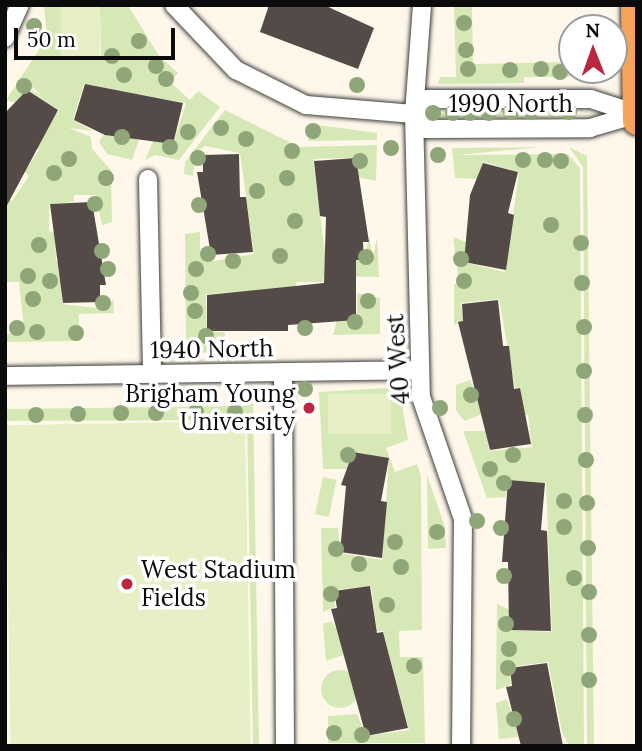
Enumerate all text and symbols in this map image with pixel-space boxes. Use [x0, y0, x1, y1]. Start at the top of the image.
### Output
scale bar [18, 14, 178, 58]
north arrow [558, 14, 628, 84]
text: N [585, 18, 600, 42]
text: 50 m [27, 26, 76, 53]
street label: 1990 North [449, 90, 573, 118]
street label: 40 West [380, 313, 416, 405]
street label: 1940 North [150, 334, 274, 364]
place label: Brigham Young University [125, 380, 295, 436]
marker: Brigham Young University [301, 400, 317, 416]
place label: West Stadium Fields [141, 556, 296, 612]
marker: West Stadium Fields [119, 576, 135, 592]

